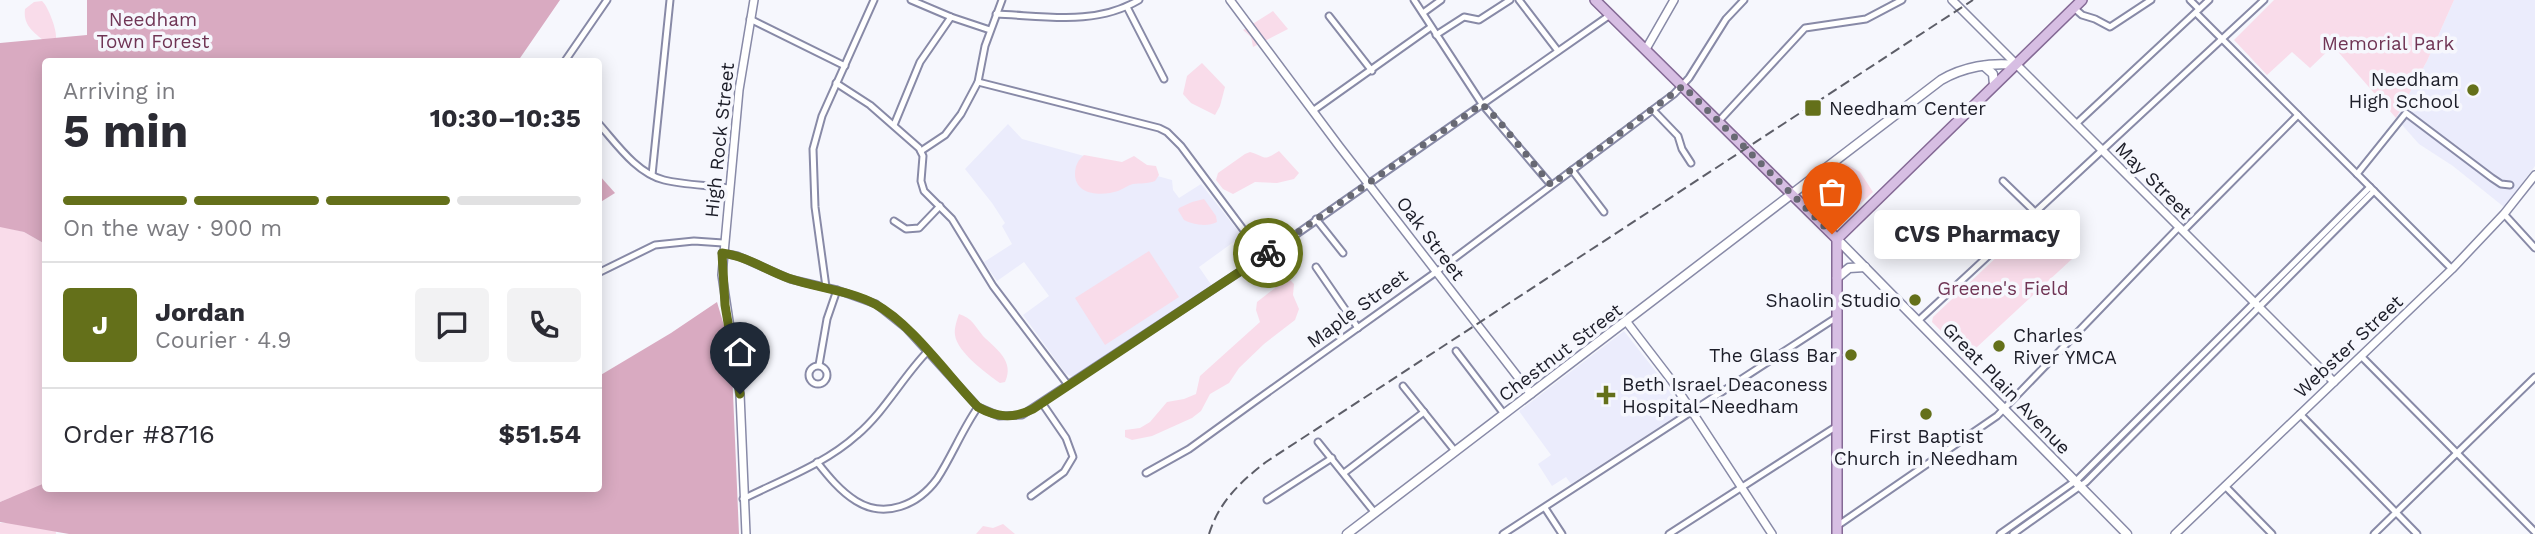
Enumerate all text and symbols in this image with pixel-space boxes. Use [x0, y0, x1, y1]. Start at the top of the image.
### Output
park label: Needham Town Forest [97, 8, 210, 53]
park label: Memorial Park [2322, 32, 2455, 55]
street label: High Rock Street [700, 61, 739, 219]
place label: Needham High School [2348, 68, 2459, 113]
text: Arriving in [63, 78, 176, 105]
marker: Needham High School [2465, 82, 2481, 98]
place label: Needham Center [1829, 97, 1986, 120]
marker: Needham Center [1803, 98, 1823, 118]
text: 10:30–10:35 [430, 103, 581, 133]
text: 5 min [63, 104, 188, 158]
street label: May Street [2110, 137, 2197, 224]
pin [1802, 162, 1862, 234]
icon: bag [1813, 173, 1851, 211]
street label: Oak Street [1392, 192, 1470, 285]
callout: CVS Pharmacy [1874, 210, 2080, 258]
text: On the way · 900 m [63, 215, 282, 242]
courier [1233, 218, 1303, 288]
text: CVS Pharmacy [1894, 221, 2060, 248]
icon: bike [1249, 234, 1287, 272]
street label: Maple Street [1302, 264, 1412, 353]
park label: Greene's Field [1937, 277, 2069, 300]
button: chat [415, 288, 489, 362]
button: phone [507, 288, 581, 362]
place label: Shaolin Studio [1766, 289, 1901, 312]
street label: Webster Street [2289, 290, 2408, 403]
marker: Shaolin Studio [1907, 292, 1923, 308]
text: Jordan [155, 297, 245, 327]
street label: Chestnut Street [1494, 298, 1627, 406]
text: J [92, 310, 108, 340]
street label: Great Plain Avenue [1938, 317, 2076, 459]
pin [710, 322, 770, 394]
place label: Charles River YMCA [2013, 324, 2117, 369]
text: Courier · 4.9 [155, 327, 291, 354]
icon: home [721, 333, 759, 371]
marker: Charles River YMCA [1991, 338, 2007, 354]
place label: The Glass Bar [1709, 344, 1837, 367]
marker: The Glass Bar [1843, 347, 1859, 363]
place label: Beth Israel Deaconess Hospital–Needham [1622, 373, 1828, 418]
marker: Beth Israel Deaconess Hospital–Needham [1596, 385, 1616, 405]
marker: First Baptist Church in Needham [1918, 406, 1934, 422]
text: Order #8716 [63, 419, 215, 449]
text: $51.54 [498, 419, 581, 449]
place label: First Baptist Church in Needham [1834, 425, 2018, 470]

